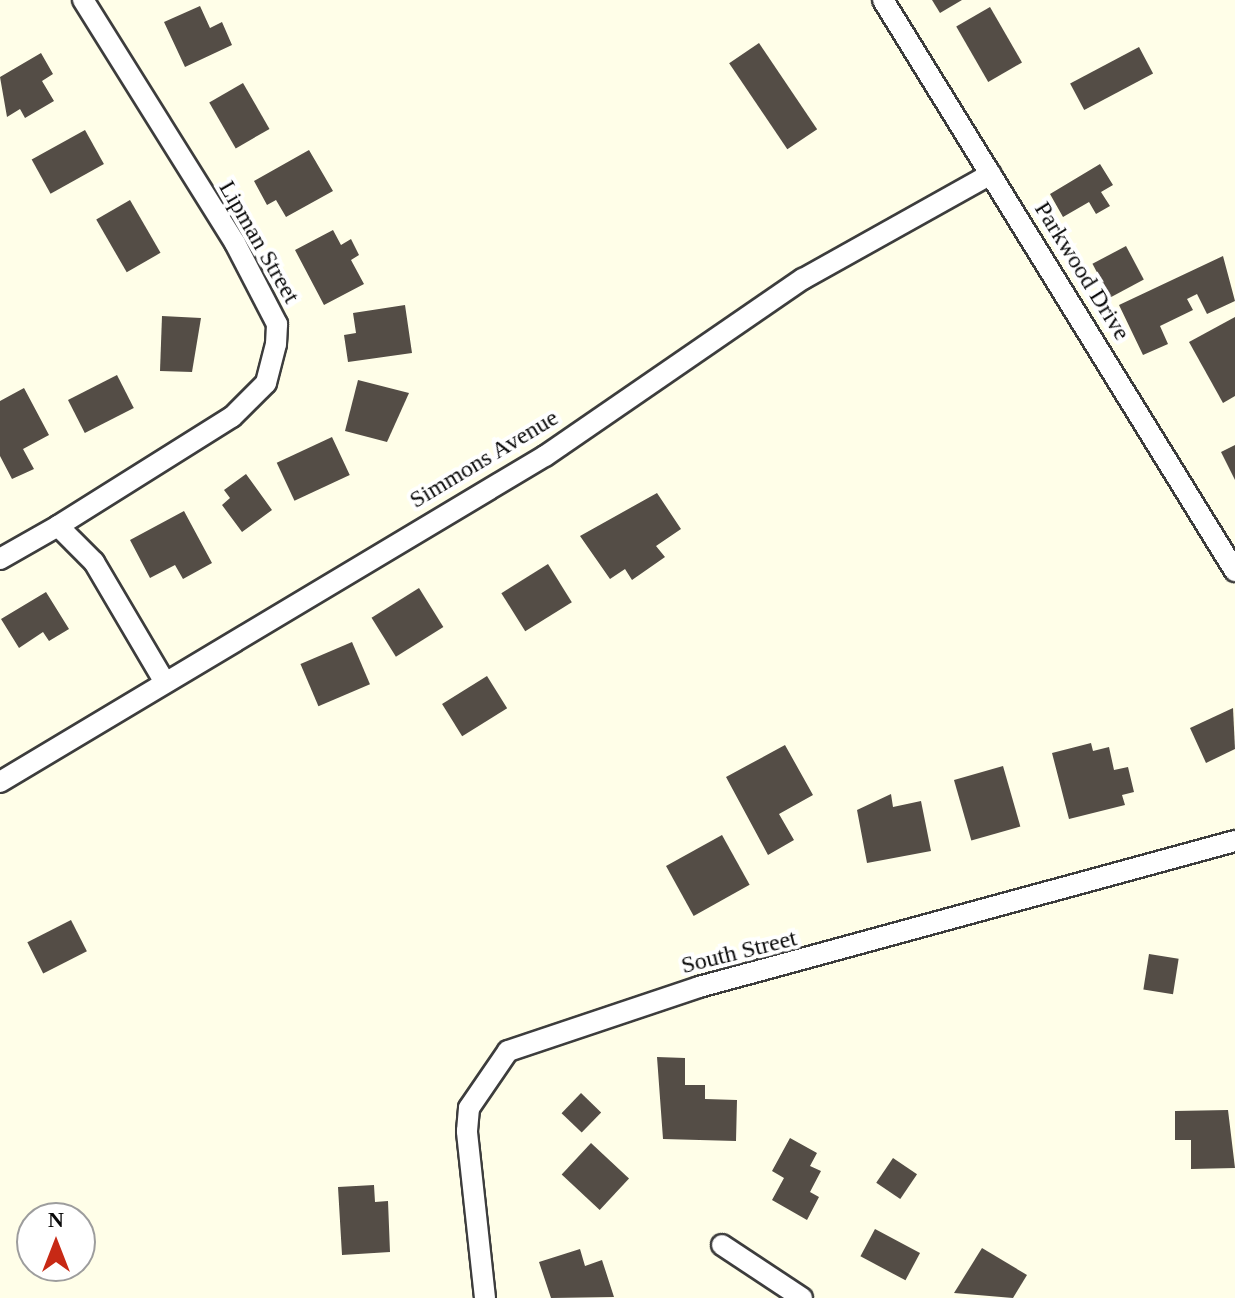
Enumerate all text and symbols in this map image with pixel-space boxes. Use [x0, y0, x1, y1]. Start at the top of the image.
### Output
street label: Lipman Street [212, 176, 306, 308]
street label: Parkwood Drive [1028, 196, 1136, 346]
street label: Simmons Avenue [404, 403, 564, 515]
street label: South Street [678, 924, 800, 980]
north arrow [16, 1202, 96, 1282]
text: N [48, 1207, 64, 1232]

